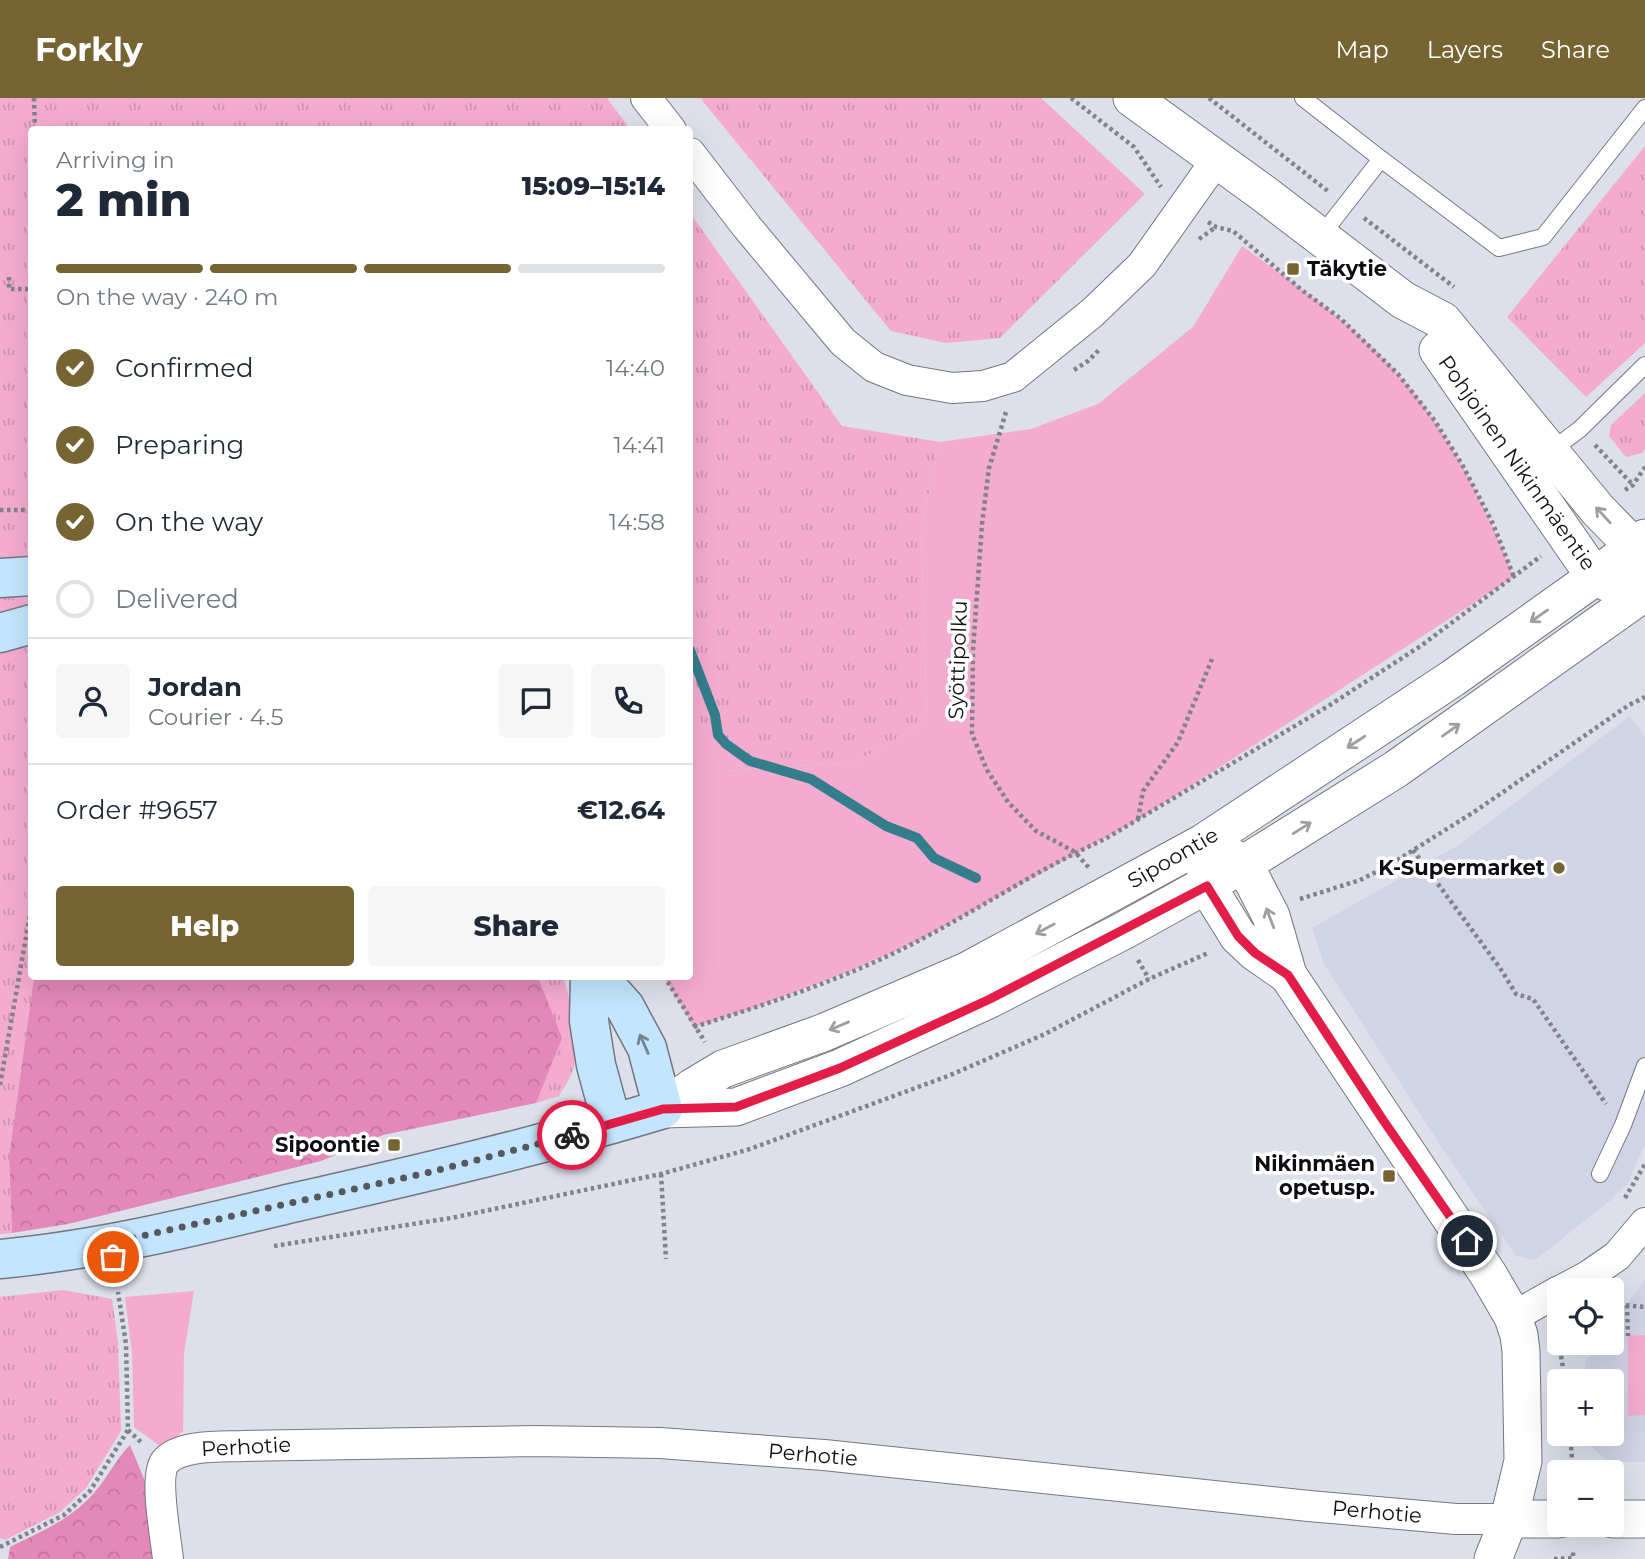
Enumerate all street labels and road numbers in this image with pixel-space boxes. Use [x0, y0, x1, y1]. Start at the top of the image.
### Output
street label: Pohjoinen Nikinmäentie [1434, 350, 1601, 575]
street label: Syöttipolku [943, 600, 972, 720]
street label: Sipoontie [1123, 822, 1222, 893]
street label: Perhotie [200, 1432, 292, 1461]
street label: Perhotie [767, 1438, 859, 1471]
street label: Perhotie [1331, 1495, 1423, 1528]

